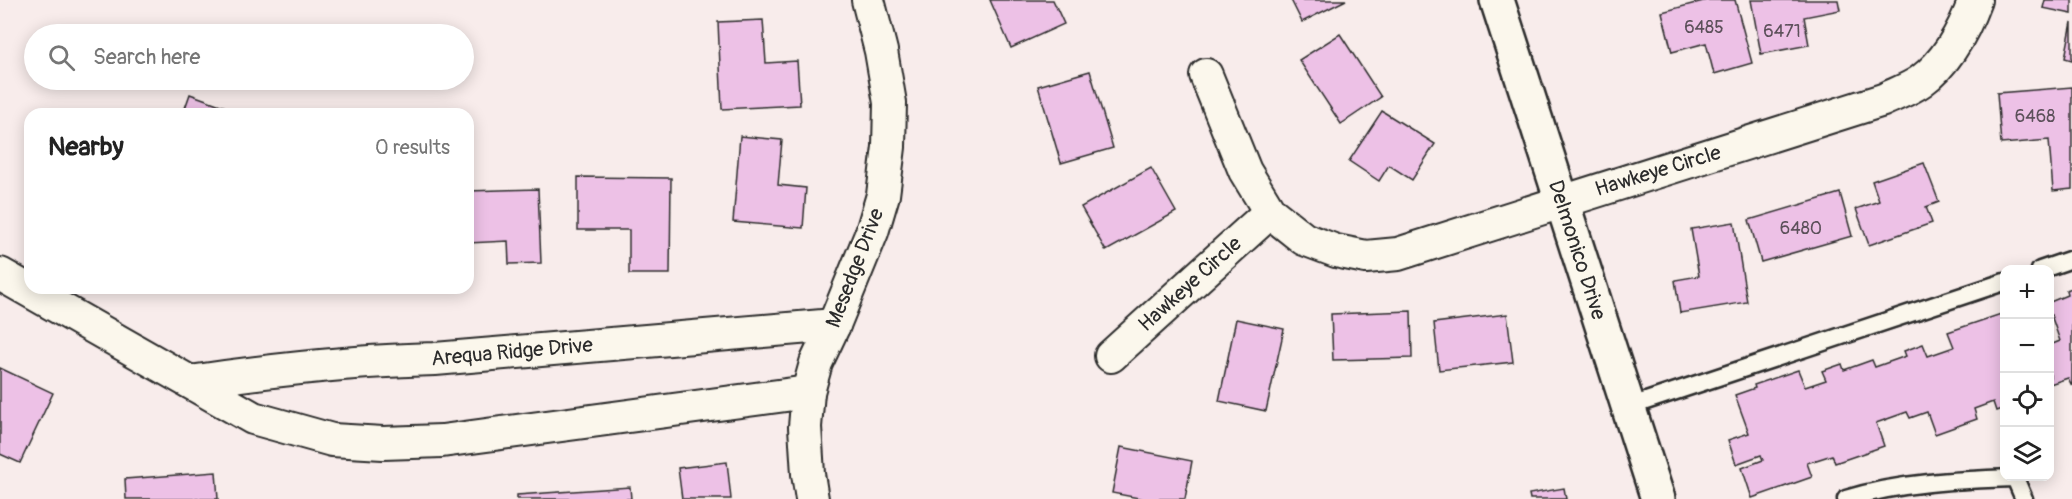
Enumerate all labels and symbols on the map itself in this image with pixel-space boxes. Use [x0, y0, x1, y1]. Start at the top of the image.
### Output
house number: 6485 [1684, 16, 1724, 39]
house number: 6471 [1763, 20, 1801, 43]
house number: 6468 [2015, 105, 2055, 128]
street label: Hawkeye Circle [1592, 139, 1725, 203]
street label: Delmonico Drive [1542, 177, 1612, 324]
street label: Mesedge Drive [820, 204, 890, 332]
house number: 6480 [1780, 217, 1822, 240]
street label: Hawkeye Circle [1133, 230, 1248, 338]
street label: Arequa Ridge Drive [430, 331, 595, 373]

